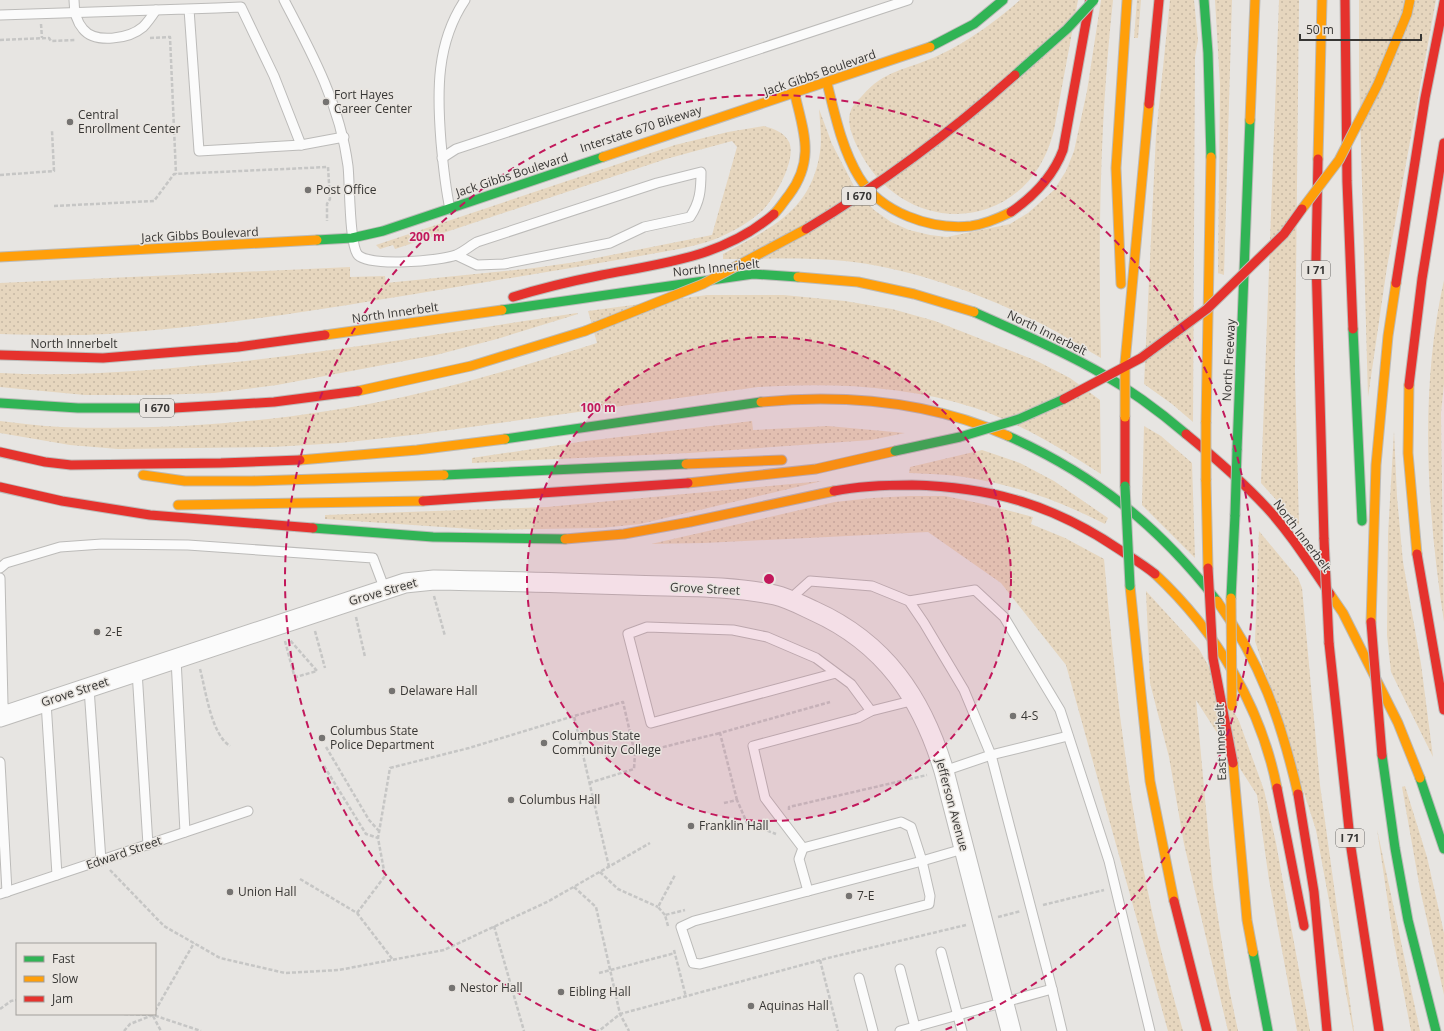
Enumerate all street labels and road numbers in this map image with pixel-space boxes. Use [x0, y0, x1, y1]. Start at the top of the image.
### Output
street label: Jack Gibbs Boulevard [761, 45, 878, 100]
street label: Interstate 670 Bikeway [578, 101, 705, 156]
street label: Jack Gibbs Boulevard [452, 148, 570, 201]
road number: I 670 [842, 187, 876, 205]
street label: Jack Gibbs Boulevard [140, 223, 259, 246]
street label: North Innerbelt [672, 255, 760, 281]
road number: I 71 [1302, 261, 1330, 279]
street label: North Innerbelt [351, 298, 439, 327]
street label: North Innerbelt [1004, 306, 1090, 359]
street label: North Freeway [1218, 317, 1239, 402]
street label: North Innerbelt [30, 335, 118, 352]
road number: I 670 [140, 399, 174, 417]
street label: North Innerbelt [1269, 496, 1335, 576]
street label: Grove Street [347, 574, 419, 609]
street label: Grove Street [670, 578, 741, 599]
street label: Grove Street [39, 673, 111, 710]
street label: East Innerbelt [1211, 703, 1230, 781]
street label: Jefferson Avenue [932, 756, 973, 853]
road number: I 71 [1336, 829, 1364, 847]
street label: Edward Street [84, 832, 164, 873]

